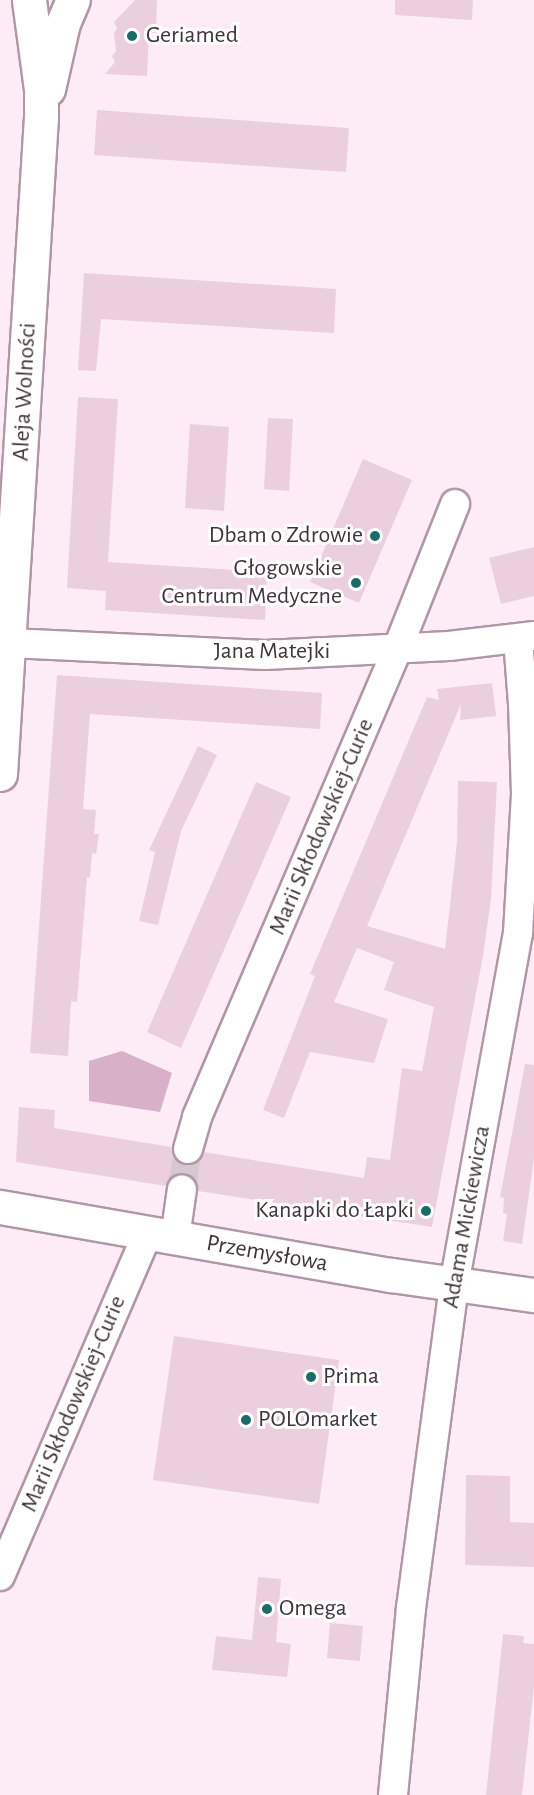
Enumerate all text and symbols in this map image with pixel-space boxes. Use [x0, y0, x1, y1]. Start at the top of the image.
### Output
place label: Geriamed [146, 22, 238, 50]
marker: Geriamed [123, 27, 141, 45]
street label: Aleja Wolności [7, 322, 43, 462]
place label: Dbam o Zdrowie [209, 522, 363, 550]
marker: Dbam o Zdrowie [368, 529, 382, 543]
place label: Głogowskie Centrum Medyczne [162, 555, 342, 611]
marker: Głogowskie Centrum Medyczne [347, 574, 365, 592]
street label: Jana Matejki [214, 638, 330, 666]
street label: Marii Skłodowskiej-Curie [263, 715, 381, 939]
street label: Adama Mickiewicza [437, 1123, 497, 1311]
place label: Kanapki do Łapki [255, 1197, 414, 1225]
marker: Kanapki do Łapki [419, 1204, 433, 1218]
street label: Przemysłowa [204, 1229, 330, 1279]
street label: Marii Skłodowskiej-Curie [15, 1292, 133, 1516]
place label: Prima [323, 1363, 379, 1391]
marker: Prima [304, 1370, 318, 1384]
place label: POLOmarket [258, 1406, 377, 1434]
marker: POLOmarket [239, 1413, 253, 1427]
place label: Omega [279, 1595, 347, 1623]
marker: Omega [260, 1602, 274, 1616]

